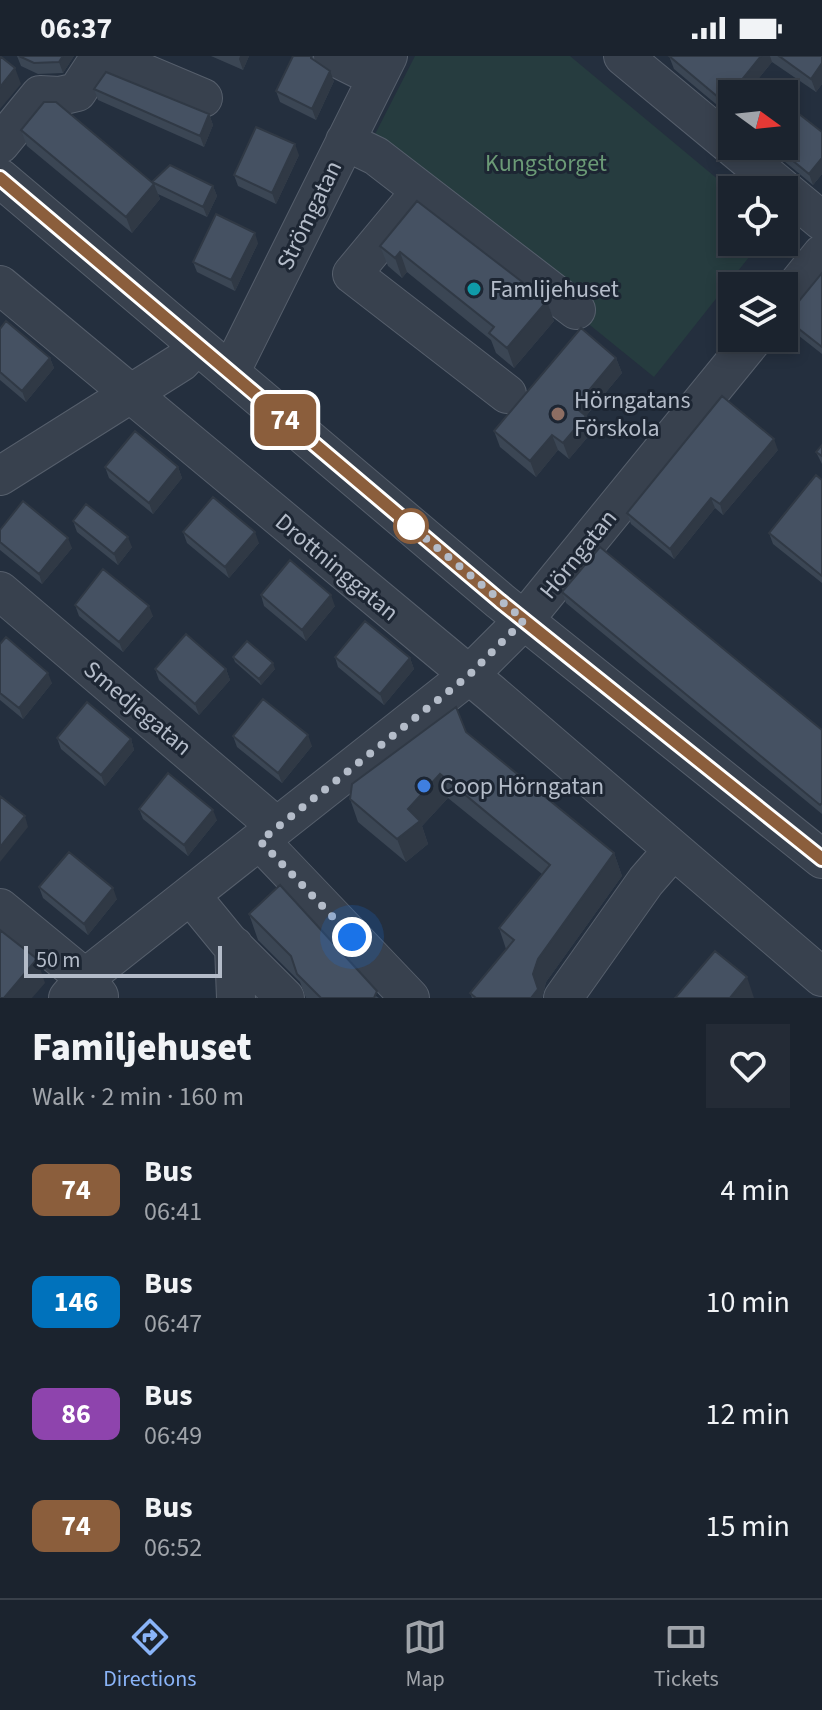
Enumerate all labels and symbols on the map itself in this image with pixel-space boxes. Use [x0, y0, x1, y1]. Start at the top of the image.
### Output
north arrow [718, 80, 798, 160]
park label: Kungstorget [485, 146, 607, 181]
street label: Strömgatan [268, 155, 351, 276]
place label: Famlijehuset [490, 272, 619, 307]
marker: Famlijehuset [465, 280, 483, 298]
place label: Hörngatans Förskola [574, 383, 690, 446]
line badge: 74 [249, 394, 321, 446]
marker: Hörngatans Förskola [549, 405, 567, 423]
street label: Hörngatan [531, 502, 625, 607]
street label: Drottninggatan [267, 505, 406, 630]
unlabelled marker [394, 509, 428, 543]
street label: Smedjegatan [76, 653, 199, 764]
place label: Coop Hörngatan [440, 769, 604, 804]
marker: Coop Hörngatan [415, 777, 433, 795]
your location [332, 917, 372, 957]
scale bar [24, 942, 222, 978]

